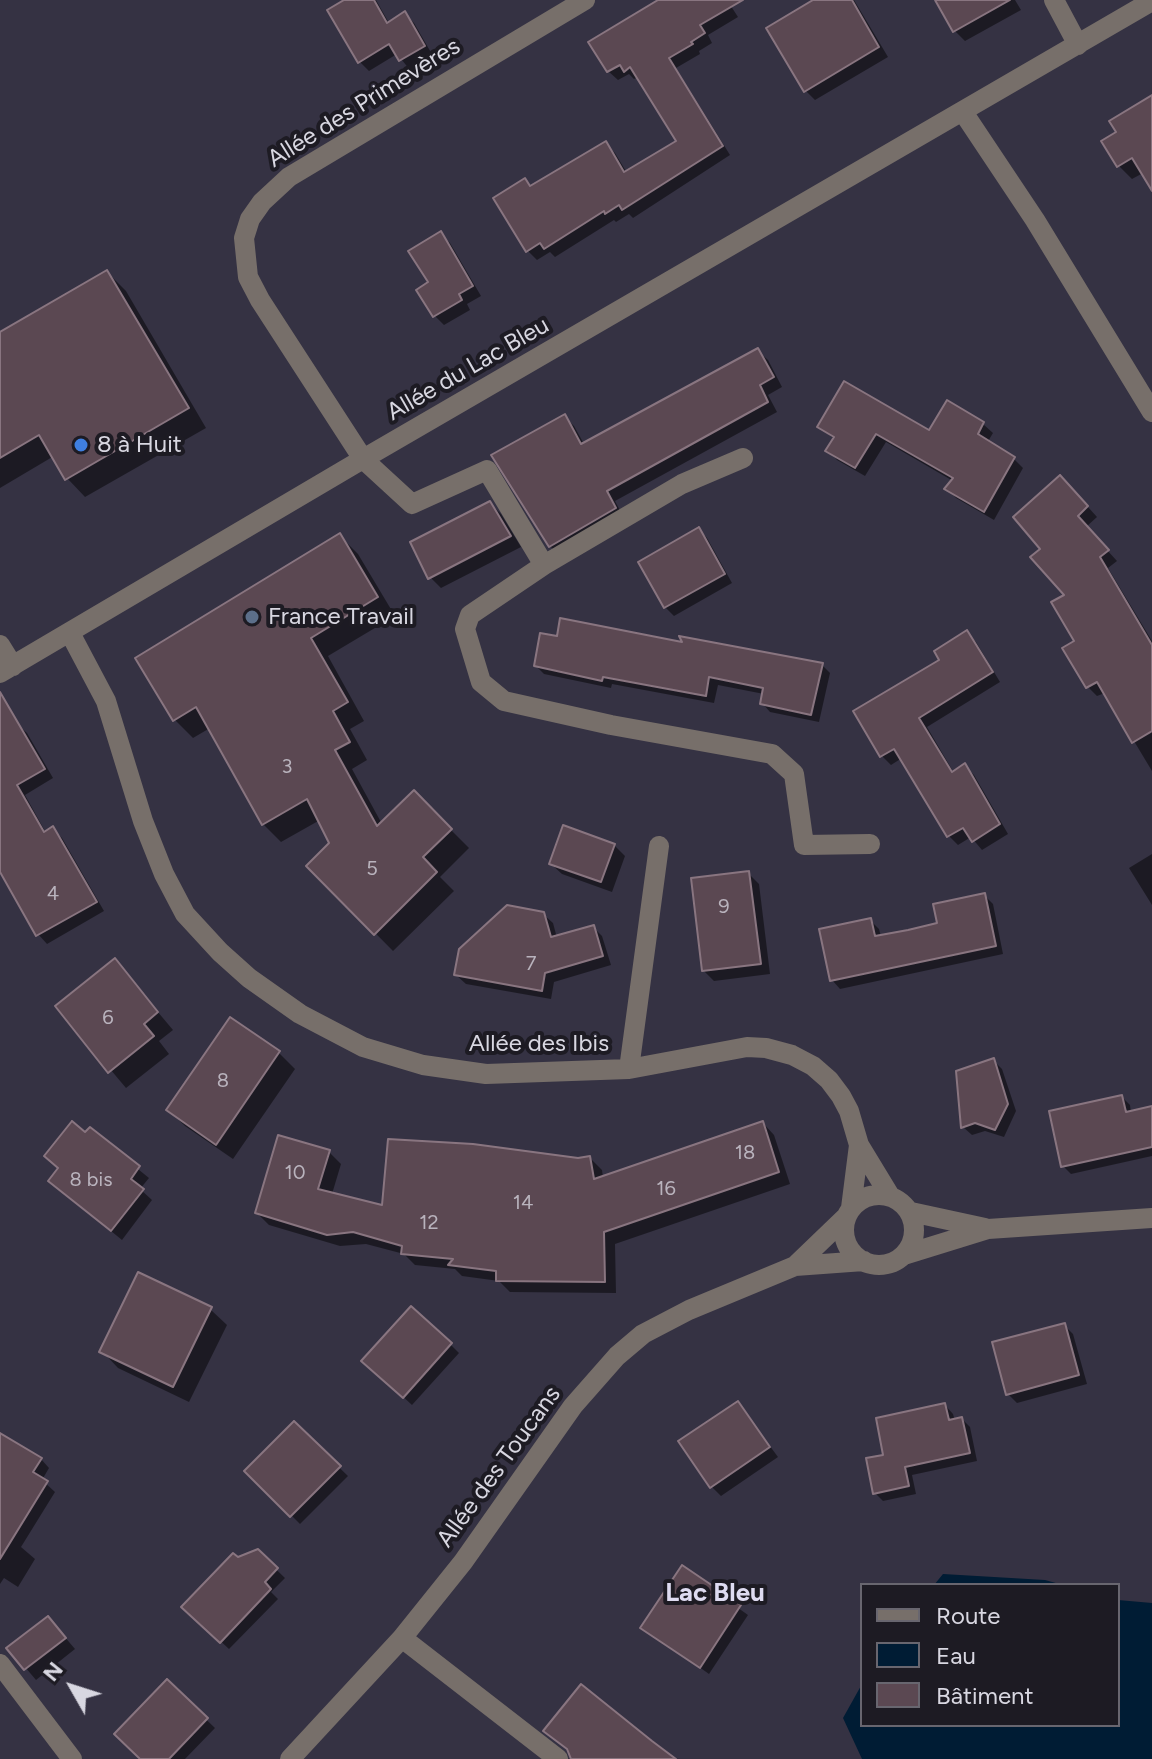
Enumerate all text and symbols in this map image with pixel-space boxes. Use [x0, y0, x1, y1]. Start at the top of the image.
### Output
street label: Allée des Primevères [262, 32, 466, 174]
street label: Allée du Lac Bleu [382, 311, 554, 427]
place label: 8 à Huit [97, 431, 182, 459]
marker: 8 à Huit [72, 436, 90, 454]
place label: France Travail [268, 603, 414, 631]
marker: France Travail [243, 608, 261, 626]
house number: 3 [282, 755, 292, 779]
house number: 5 [366, 857, 378, 881]
house number: 4 [47, 882, 59, 906]
house number: 9 [718, 895, 730, 919]
house number: 7 [526, 952, 536, 976]
house number: 6 [102, 1006, 114, 1030]
street label: Allée des Ibis [469, 1030, 609, 1058]
house number: 8 [217, 1069, 229, 1093]
house number: 18 [735, 1141, 755, 1165]
house number: 10 [284, 1161, 306, 1185]
house number: 8 bis [70, 1168, 112, 1192]
house number: 16 [656, 1177, 676, 1201]
house number: 14 [513, 1191, 533, 1215]
house number: 12 [419, 1211, 439, 1235]
street label: Allée des Toucans [431, 1381, 567, 1553]
district label: Lac Bleu [665, 1577, 765, 1609]
legend [860, 1583, 1120, 1727]
text: Route [936, 1601, 1000, 1630]
text: Eau [936, 1641, 976, 1670]
north arrow [32, 1647, 112, 1727]
text: N [37, 1656, 69, 1687]
text: Bâtiment [936, 1681, 1034, 1710]

